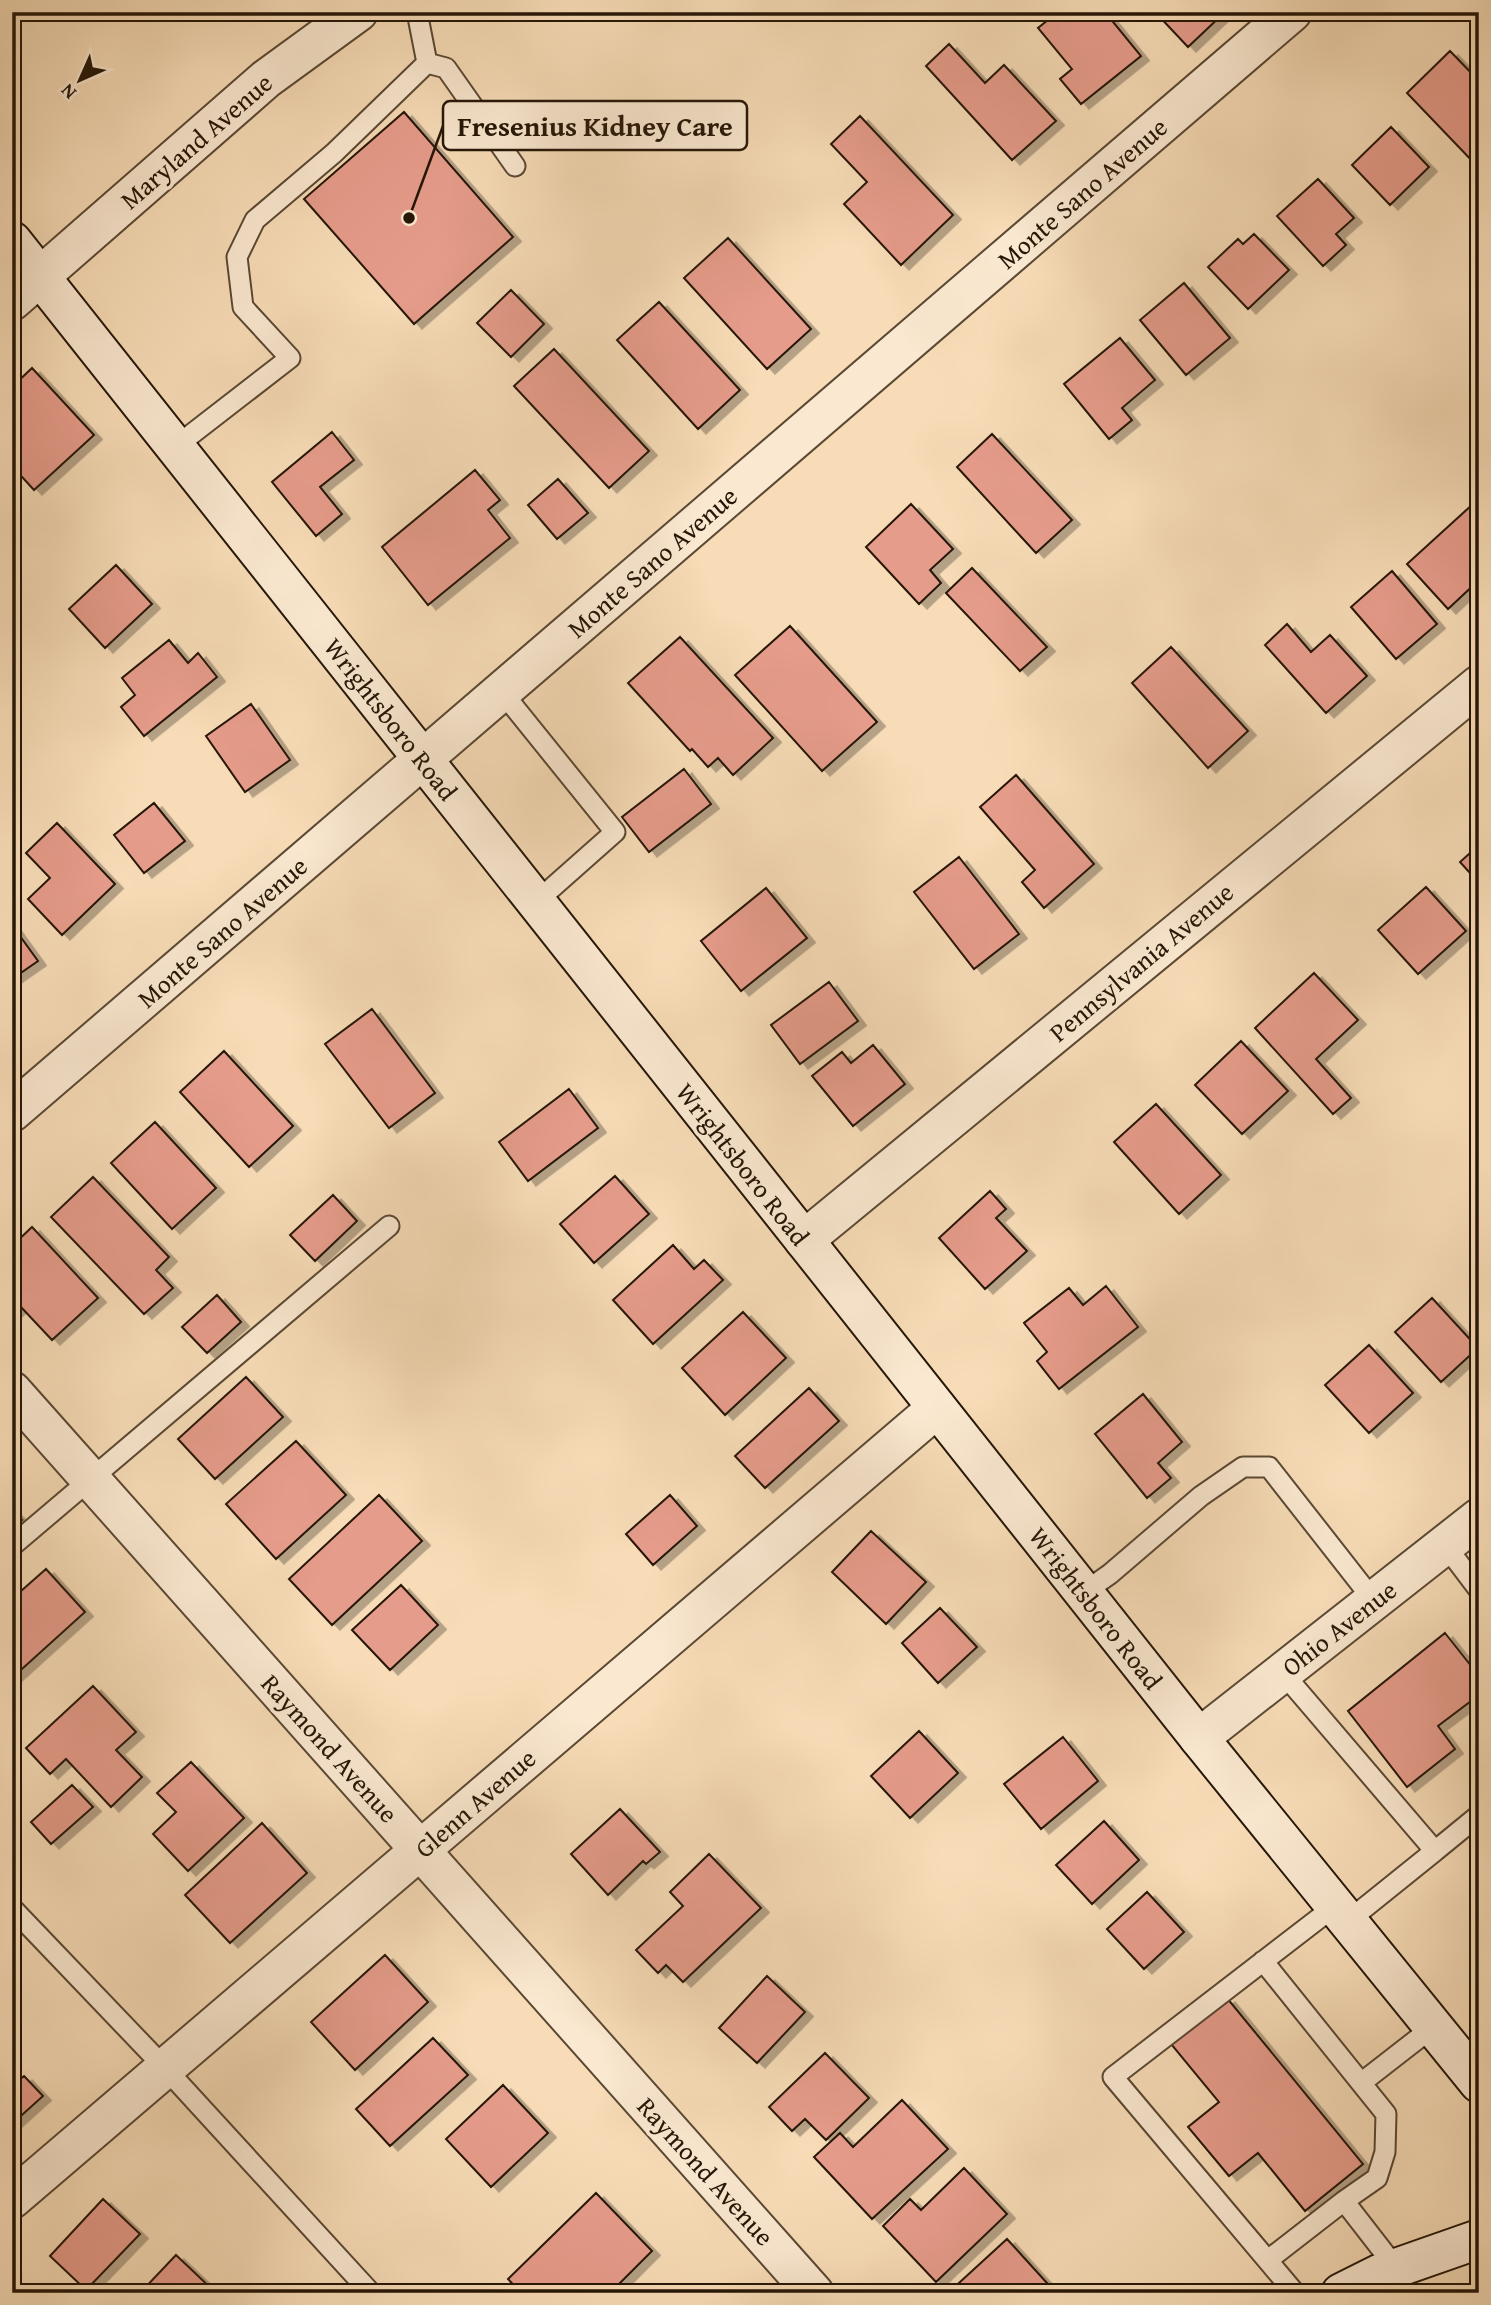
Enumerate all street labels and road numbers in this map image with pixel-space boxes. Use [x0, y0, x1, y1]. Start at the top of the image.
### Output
street label: Maryland Avenue [111, 64, 281, 218]
street label: Monte Sano Avenue [988, 108, 1176, 278]
street label: Monte Sano Avenue [558, 477, 746, 647]
street label: Wrightsboro Road [315, 629, 467, 809]
street label: Monte Sano Avenue [128, 847, 316, 1017]
street label: Pennsylvania Avenue [1040, 873, 1242, 1051]
street label: Wrightsboro Road [667, 1074, 819, 1254]
street label: Wrightsboro Road [1020, 1518, 1172, 1698]
street label: Ohio Avenue [1273, 1571, 1405, 1685]
street label: Raymond Avenue [252, 1665, 408, 1831]
street label: Glenn Avenue [406, 1739, 544, 1867]
street label: Raymond Avenue [628, 2088, 784, 2254]

